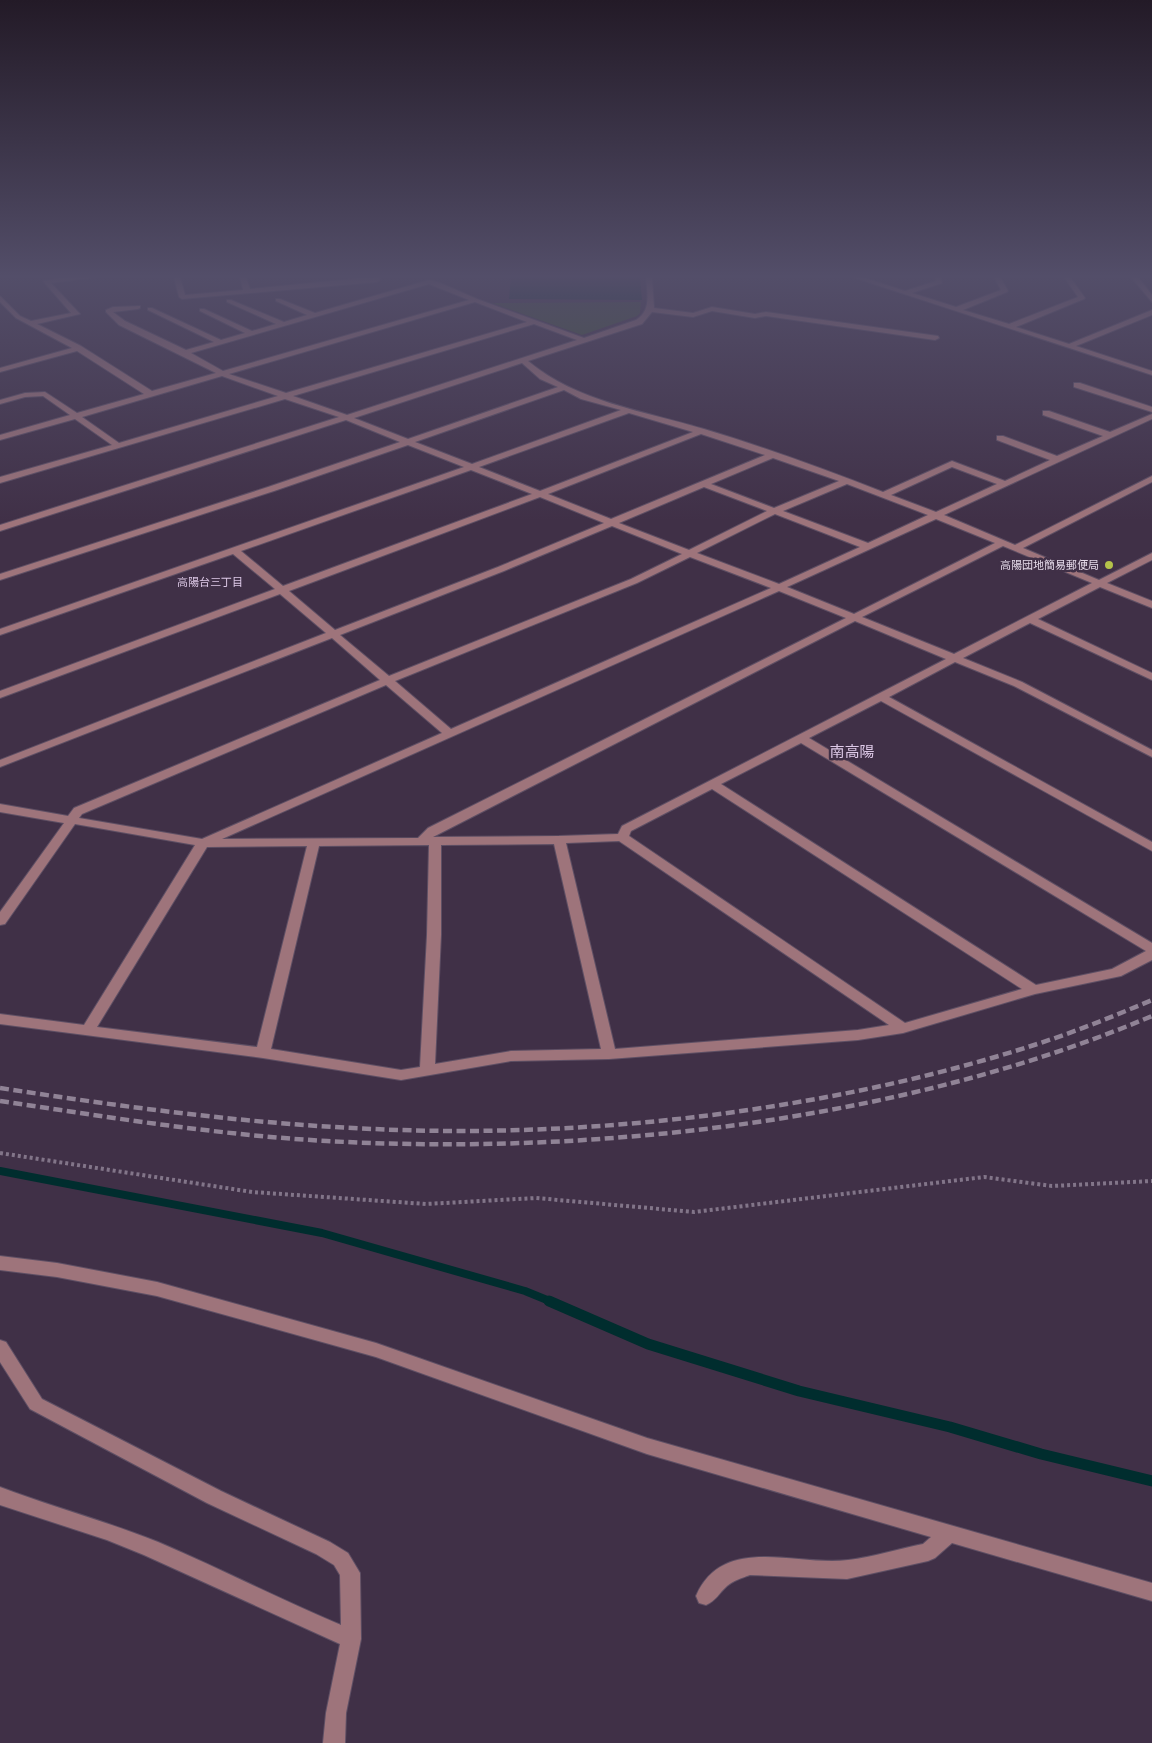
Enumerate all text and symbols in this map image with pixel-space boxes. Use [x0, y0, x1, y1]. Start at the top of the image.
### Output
place label: 高陽団地簡易郵便局 [1000, 558, 1099, 573]
marker: 高陽団地簡易郵便局 [1103, 559, 1115, 571]
district label: 高陽台三丁目 [177, 575, 243, 590]
district label: 南高陽 [829, 742, 875, 763]

